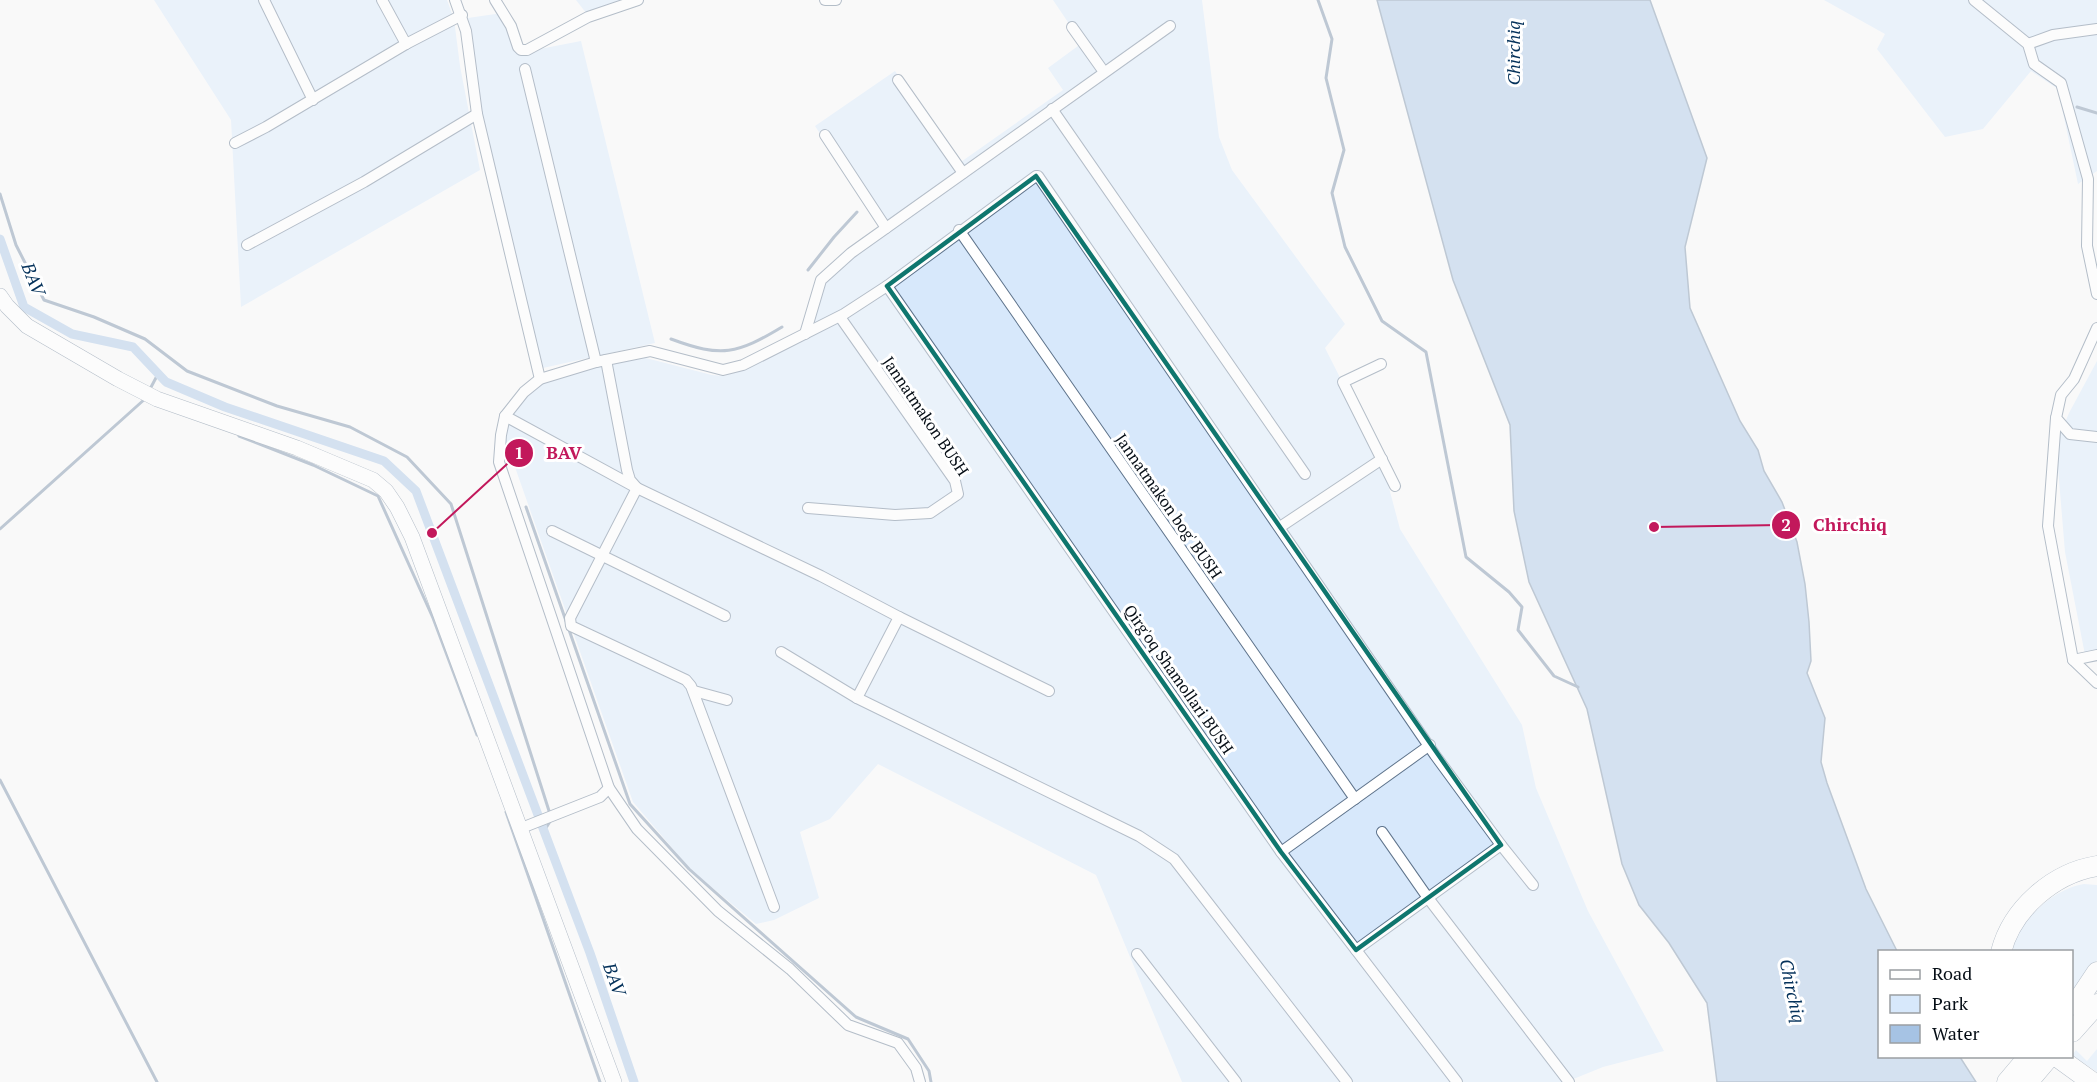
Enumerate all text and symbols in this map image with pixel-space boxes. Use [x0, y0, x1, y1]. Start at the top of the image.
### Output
water label: Chirchiq [1501, 21, 1525, 85]
water label: BAV [16, 258, 52, 301]
street label: Jannatmakon BUSH [878, 352, 974, 480]
street label: Jannatmakon bog' BUSH [1111, 429, 1228, 583]
callout: BAV [504, 435, 594, 471]
text: 1 [514, 440, 524, 464]
text: BAV [546, 440, 583, 464]
callout: Chirchiq [1771, 507, 1899, 543]
text: 2 [1781, 512, 1791, 536]
text: Chirchiq [1813, 512, 1887, 536]
street label: Qirg'oq Shamollari BUSH [1119, 600, 1239, 758]
legend [1878, 950, 2073, 1058]
water label: Chirchiq [1774, 957, 1811, 1025]
water label: BAV [598, 958, 633, 1001]
text: Road [1932, 961, 1972, 985]
text: Park [1932, 991, 1969, 1015]
text: Water [1932, 1021, 1979, 1045]

